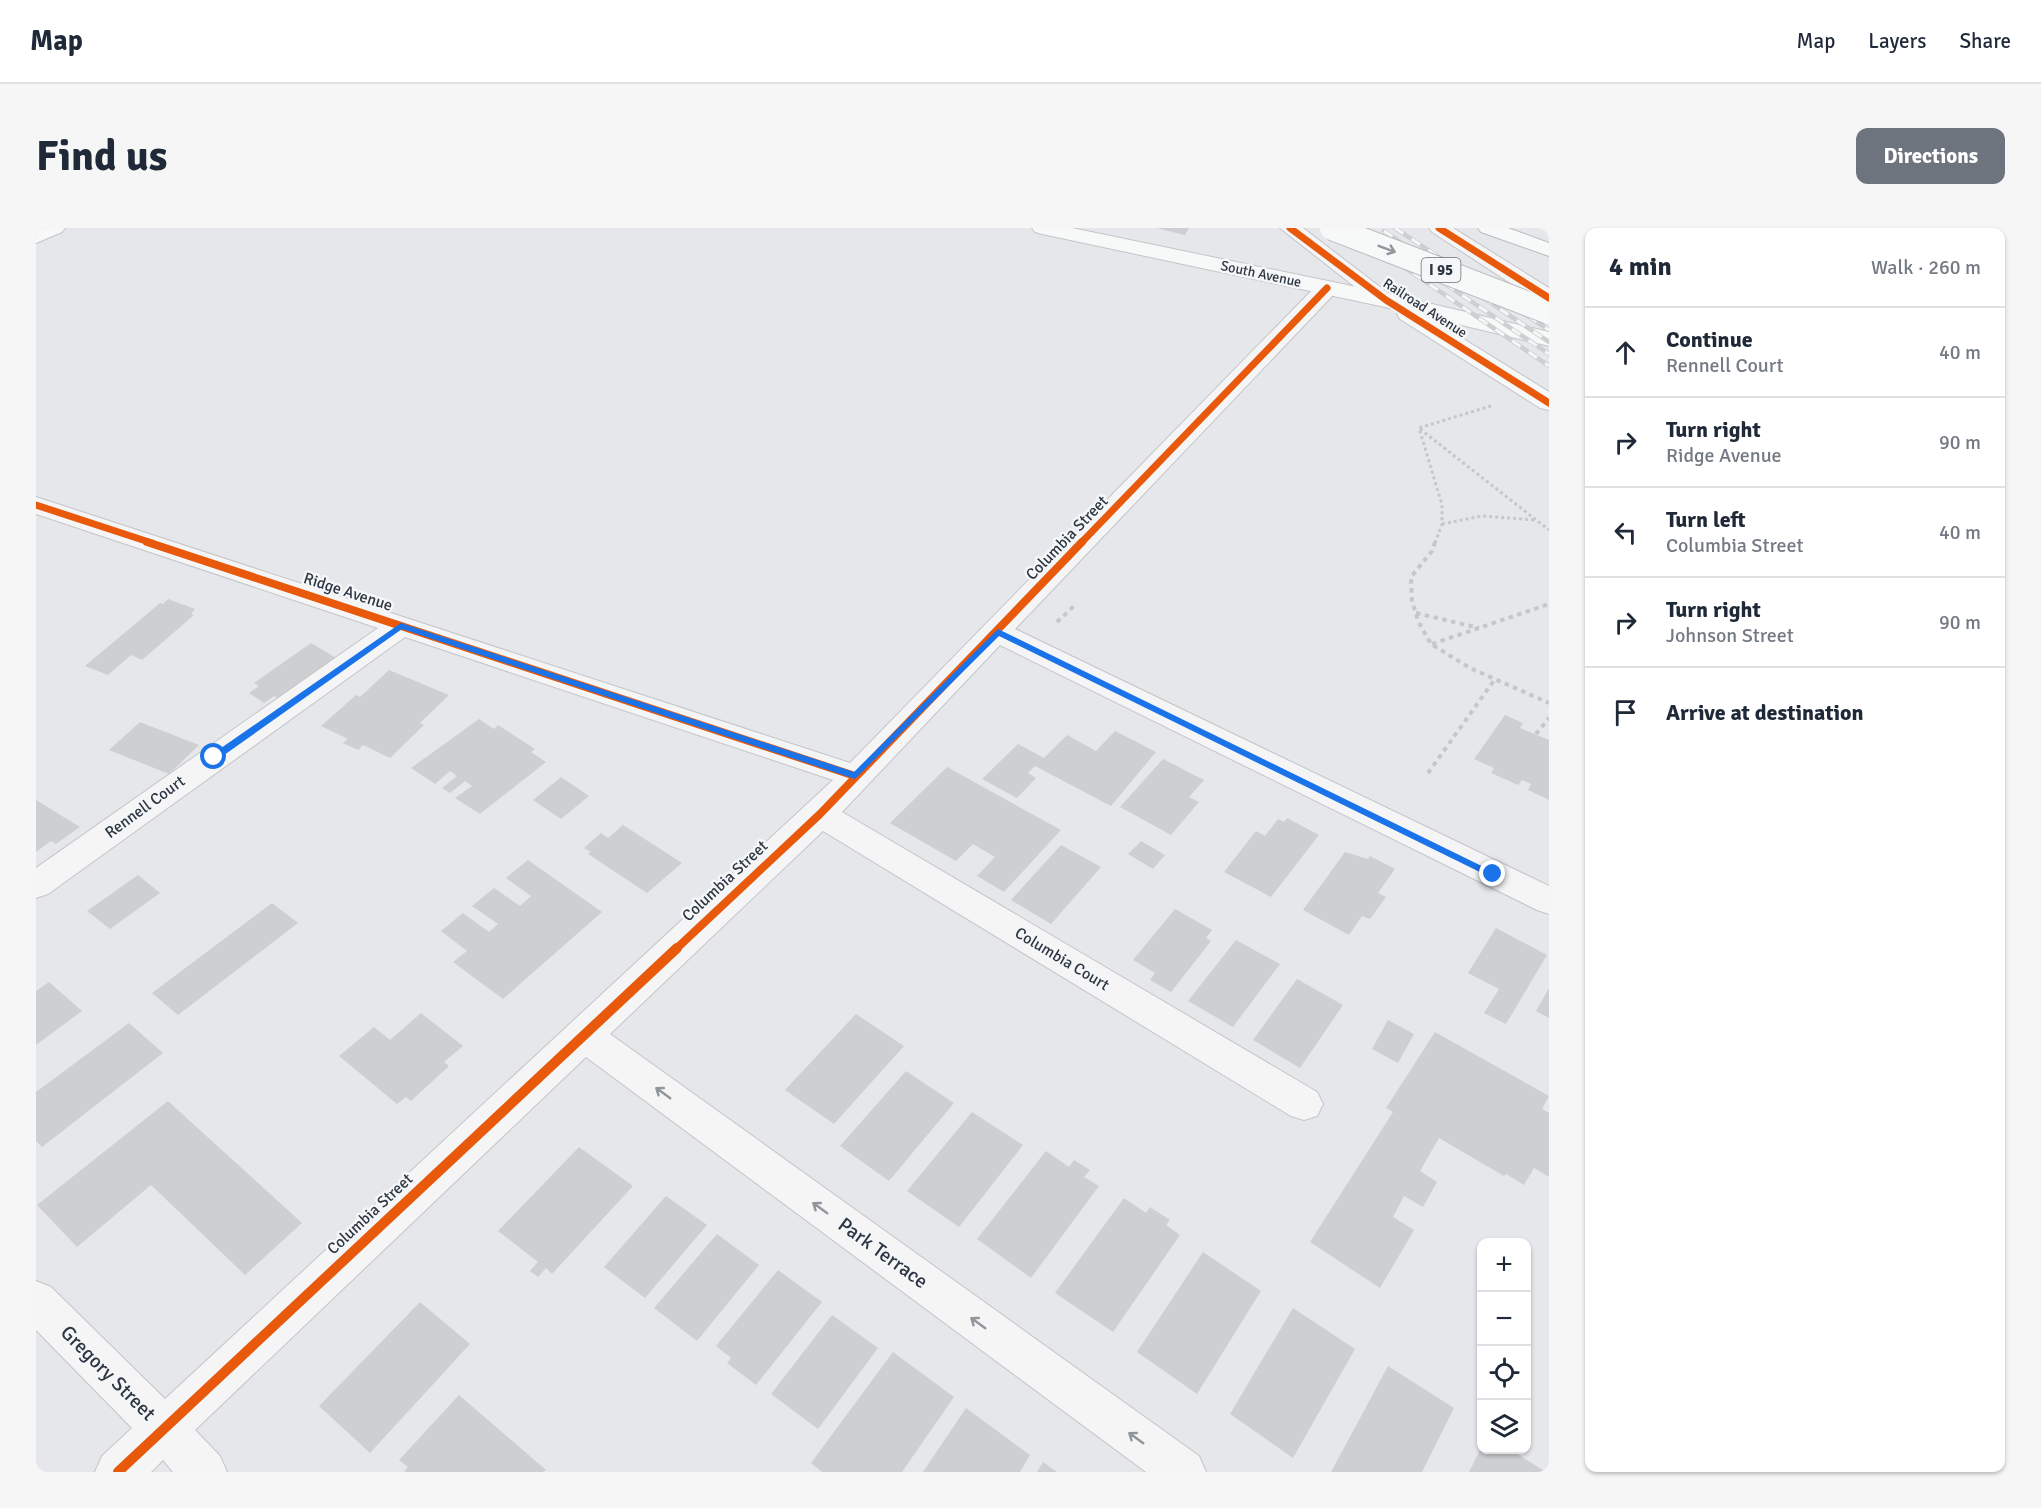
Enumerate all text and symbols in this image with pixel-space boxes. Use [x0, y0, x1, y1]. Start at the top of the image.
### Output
text: Map [30, 24, 83, 58]
text: Map [1797, 28, 1835, 54]
text: Layers [1868, 28, 1926, 54]
text: Share [1959, 28, 2011, 54]
button: Directions [1856, 128, 2005, 184]
text: Find us [36, 131, 167, 182]
one-way arrow [1377, 244, 1396, 255]
text: 4 min [1609, 251, 1672, 283]
text: Walk · 260 m [1871, 255, 1981, 280]
street label: South Avenue [1219, 257, 1303, 291]
road number: I 95 [1422, 258, 1460, 282]
street label: Railroad Avenue [1380, 274, 1470, 342]
text: Continue [1666, 326, 1753, 353]
icon: ahead [1609, 336, 1642, 369]
text: 40 m [1939, 340, 1981, 365]
text: Rennell Court [1666, 353, 1784, 378]
text: Turn right [1666, 416, 1761, 443]
icon: right [1609, 426, 1642, 459]
text: 90 m [1939, 430, 1981, 455]
text: Ridge Avenue [1666, 443, 1782, 468]
street label: Columbia Street [1022, 491, 1113, 585]
text: Turn left [1666, 506, 1746, 533]
icon: left [1609, 516, 1642, 549]
text: 40 m [1939, 520, 1981, 545]
text: Columbia Street [1666, 533, 1803, 558]
street label: Ridge Avenue [301, 568, 395, 616]
text: Turn right [1666, 596, 1761, 623]
icon: right [1609, 606, 1642, 639]
text: 90 m [1939, 610, 1981, 635]
text: Johnson Street [1666, 623, 1794, 648]
icon: arrive [1609, 696, 1642, 729]
text: Arrive at destination [1666, 699, 1863, 726]
route start [200, 743, 226, 769]
street label: Rennell Court [101, 771, 189, 843]
street label: Columbia Street [678, 836, 772, 926]
route end [1479, 860, 1505, 886]
street label: Columbia Court [1011, 923, 1113, 995]
one-way arrow [655, 1087, 671, 1099]
street label: Columbia Street [323, 1169, 417, 1259]
one-way arrow [813, 1202, 829, 1214]
street label: Park Terrace [833, 1212, 933, 1294]
map controls [1477, 1238, 1531, 1454]
button: + [1477, 1238, 1531, 1292]
button: − [1477, 1292, 1531, 1346]
one-way arrow [971, 1317, 987, 1329]
street label: Gregory Street [55, 1320, 161, 1426]
button: locate [1477, 1346, 1531, 1400]
button: layers [1477, 1400, 1531, 1454]
one-way arrow [1128, 1431, 1144, 1444]

